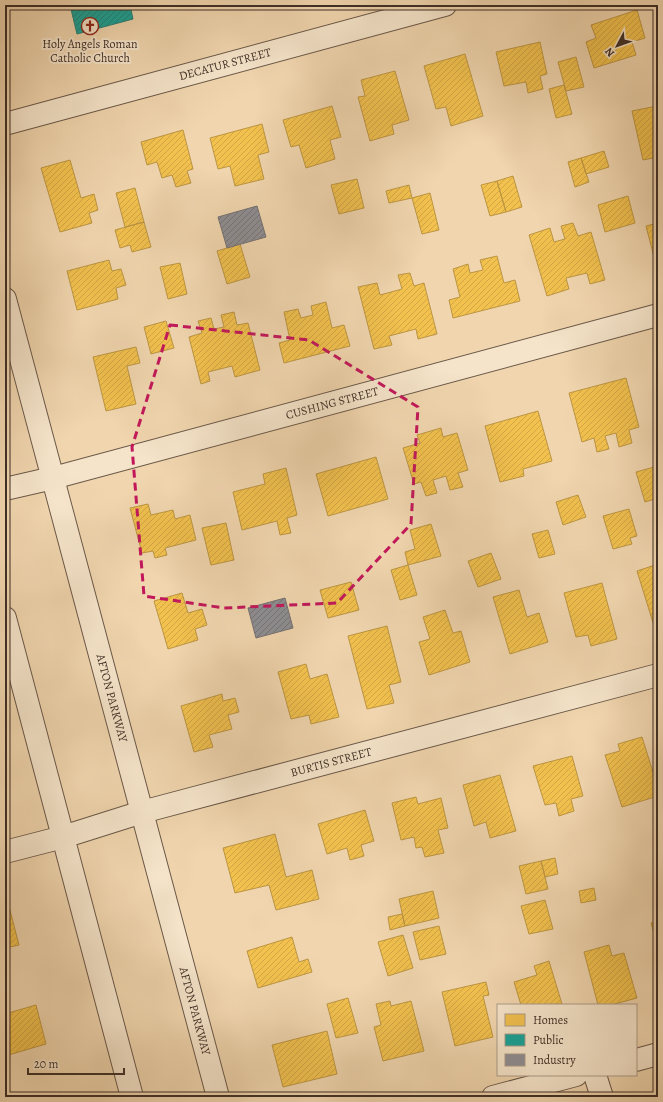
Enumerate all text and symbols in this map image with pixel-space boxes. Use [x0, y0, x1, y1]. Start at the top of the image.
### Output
church icon: Holy Angels Roman Catholic Church [80, 16, 100, 36]
north arrow [597, 26, 637, 66]
place label: Holy Angels Roman Catholic Church [42, 36, 138, 66]
street label: DECATUR STREET [177, 44, 273, 84]
text: N [602, 44, 618, 60]
street label: CUSHING STREET [284, 383, 381, 423]
street label: AFTON PARKWAY [92, 651, 132, 744]
street label: BURTIS STREET [289, 743, 374, 781]
street label: AFTON PARKWAY [175, 964, 215, 1057]
legend [497, 1004, 637, 1076]
text: Homes [533, 1012, 568, 1028]
text: Public [533, 1032, 564, 1048]
scale bar [28, 1050, 124, 1076]
text: Industry [533, 1052, 576, 1068]
text: 20 m [34, 1056, 58, 1072]

